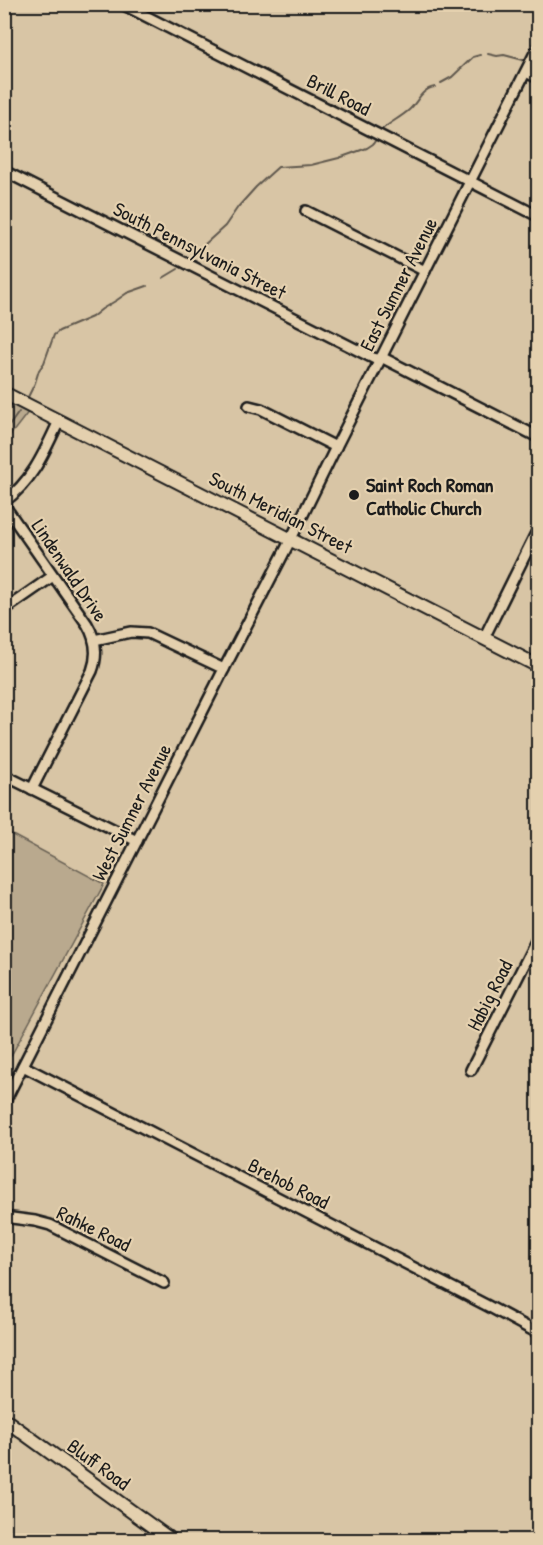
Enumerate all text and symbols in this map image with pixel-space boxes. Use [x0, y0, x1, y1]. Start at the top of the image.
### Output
street label: Brill Road [302, 66, 376, 122]
street label: South Pennsylvania Street [109, 195, 292, 306]
street label: East Sumner Avenue [353, 213, 443, 355]
street label: South Meridian Street [205, 464, 358, 560]
place label: Saint Roch Roman Catholic Church [366, 471, 494, 521]
marker: Saint Roch Roman Catholic Church [347, 488, 361, 502]
street label: Lindenwald Drive [26, 513, 114, 627]
street label: West Sumner Avenue [85, 739, 177, 885]
street label: Habig Road [460, 955, 518, 1035]
street label: Brehob Road [244, 1151, 334, 1215]
street label: Rahke Road [53, 1199, 136, 1258]
street label: Bluff Road [62, 1432, 136, 1496]

